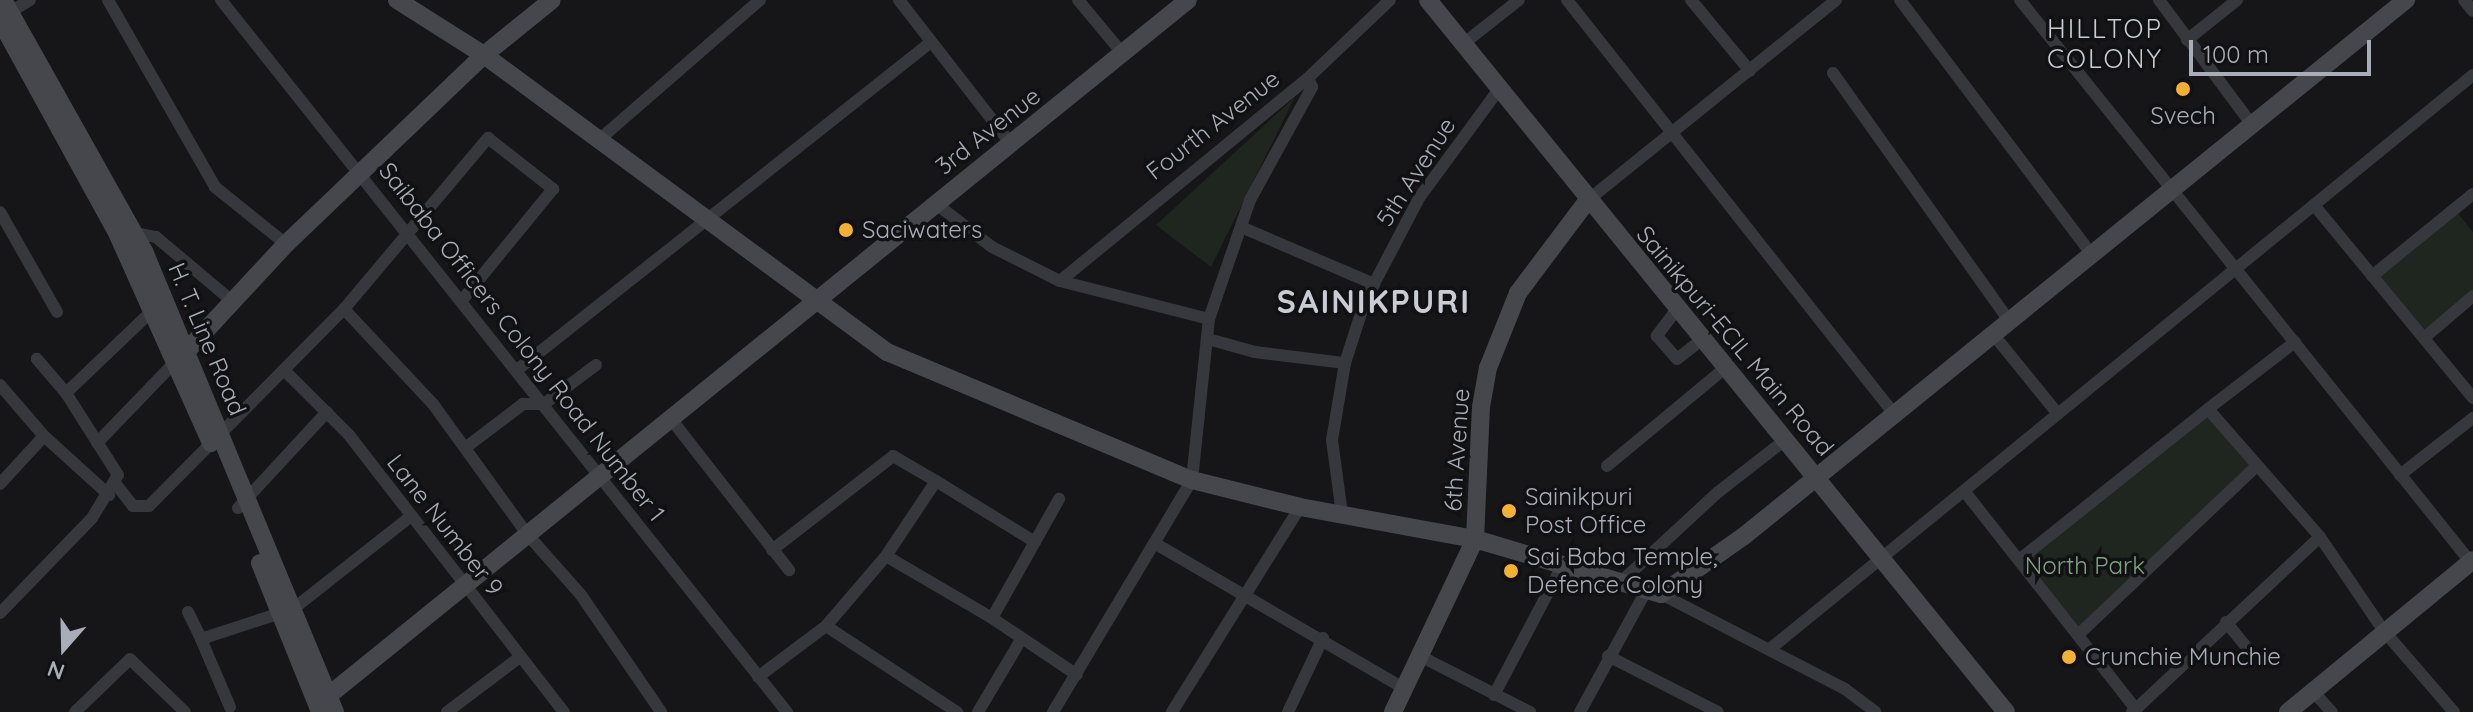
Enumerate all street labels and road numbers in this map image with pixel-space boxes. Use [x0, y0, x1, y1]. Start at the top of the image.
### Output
street label: Fourth Avenue [1141, 64, 1285, 186]
street label: 3rd Avenue [930, 81, 1046, 181]
street label: 5th Avenue [1370, 112, 1462, 232]
street label: Saibaba Officers Colony Road Number 1 [373, 157, 671, 527]
street label: Sainikpuri-ECIL Main Road [1630, 220, 1840, 462]
street label: H. T. Line Road [162, 259, 252, 419]
street label: 6th Avenue [1438, 387, 1476, 513]
street label: Lane Number 9 [381, 449, 509, 601]

